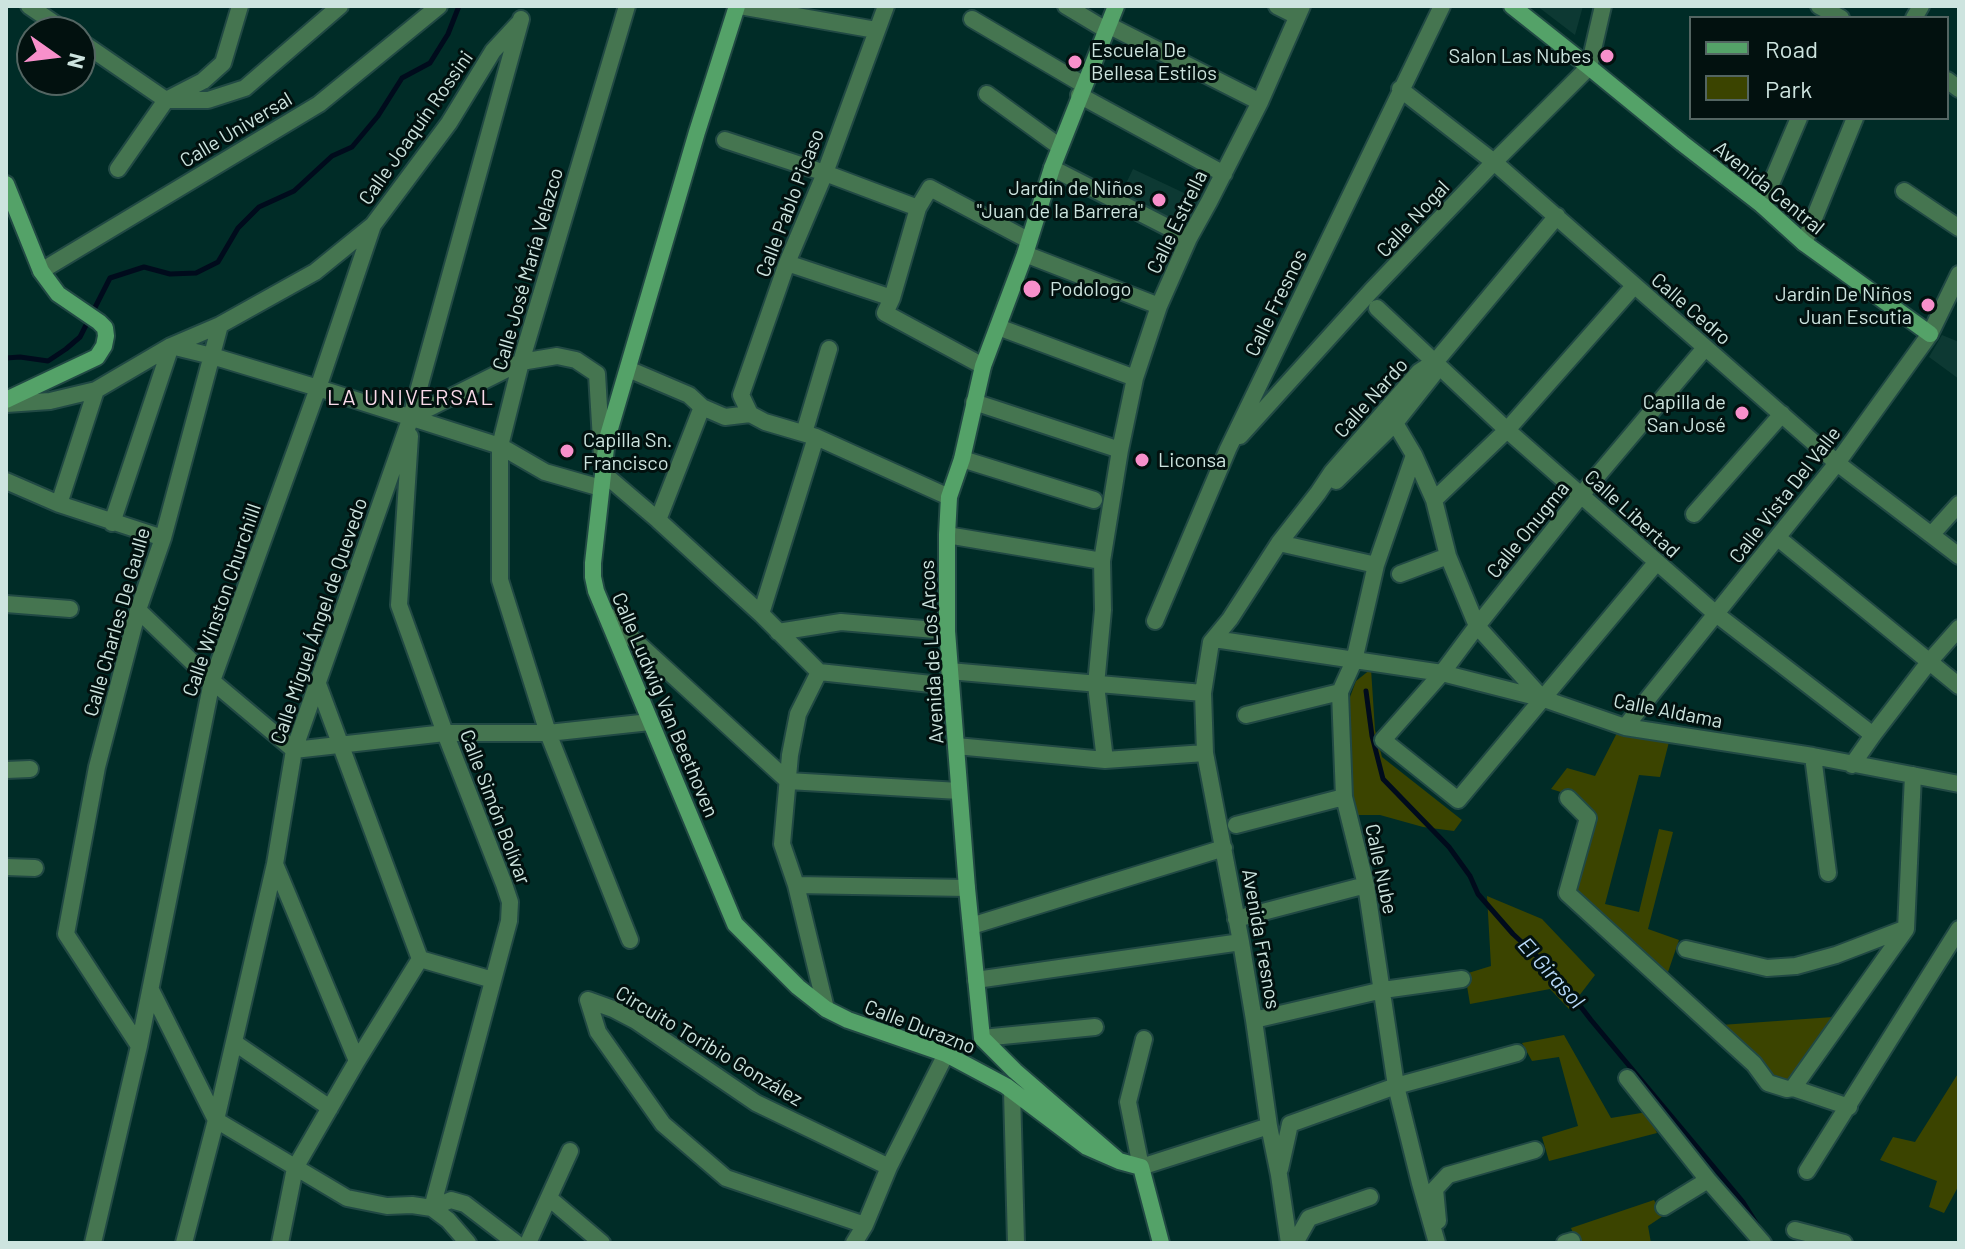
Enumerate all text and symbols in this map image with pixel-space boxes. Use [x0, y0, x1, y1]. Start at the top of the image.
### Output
north arrow [16, 16, 96, 96]
legend [1689, 16, 1949, 120]
text: Road [1765, 34, 1818, 63]
place label: Escuela De Bellesa Estilos [1091, 38, 1217, 85]
place label: Salon Las Nubes [1449, 44, 1591, 68]
street label: Calle Joaquín Rossini [354, 46, 478, 210]
marker: Salon Las Nubes [1598, 47, 1616, 65]
text: N [63, 51, 92, 72]
marker: Escuela De Bellesa Estilos [1066, 53, 1084, 71]
text: Park [1765, 74, 1812, 103]
street label: Calle Universal [176, 87, 296, 173]
street label: Calle Pablo Picaso [751, 126, 829, 280]
street label: Avenida Central [1709, 136, 1829, 240]
street label: Calle José María Velazco [488, 165, 568, 373]
street label: Calle Estrella [1142, 166, 1212, 278]
place label: Jardín de Niños "Juan de la Barrera" [977, 176, 1143, 223]
street label: Calle Nogal [1371, 176, 1455, 262]
marker: Jardín de Niños "Juan de la Barrera" [1150, 191, 1168, 209]
street label: Calle Fresnos [1240, 246, 1312, 360]
street label: Calle Cedro [1646, 268, 1736, 350]
place label: Podologo [1050, 277, 1131, 301]
marker: Podologo [1021, 278, 1043, 300]
place label: Jardin De Niños Juan Escutia [1775, 282, 1912, 329]
marker: Jardin De Niños Juan Escutia [1919, 296, 1937, 314]
street label: Calle Nardo [1329, 353, 1413, 443]
district label: LA UNIVERSAL [327, 385, 495, 411]
place label: Capilla de San José [1643, 390, 1726, 437]
marker: Capilla de San José [1733, 404, 1751, 422]
street label: Calle Vista Del Valle [1724, 422, 1846, 568]
place label: Capilla Sn. Francisco [583, 428, 672, 475]
marker: Capilla Sn. Francisco [558, 442, 576, 460]
place label: Liconsa [1158, 448, 1226, 472]
marker: Liconsa [1133, 451, 1151, 469]
street label: Calle Libertad [1579, 465, 1685, 563]
street label: Calle Onugma [1482, 477, 1574, 583]
street label: Calle Miguel Ángel de Quevedo [266, 495, 372, 747]
street label: Calle Winston Churchilll [178, 500, 266, 700]
street label: Calle Charles De Gaulle [79, 525, 155, 719]
street label: Avenida de Los Arcos [915, 559, 949, 745]
street label: Calle Ludwig Van Beethoven [607, 589, 723, 821]
street label: Calle Aldama [1611, 689, 1725, 733]
street label: Calle Simón Bolívar [454, 726, 536, 888]
street label: Calle Nube [1360, 822, 1402, 916]
street label: Avenida Fresnos [1237, 867, 1285, 1011]
water label: El Girasol [1512, 932, 1590, 1014]
street label: Circuito Toribio González [611, 981, 807, 1111]
street label: Calle Durazno [861, 995, 979, 1059]

